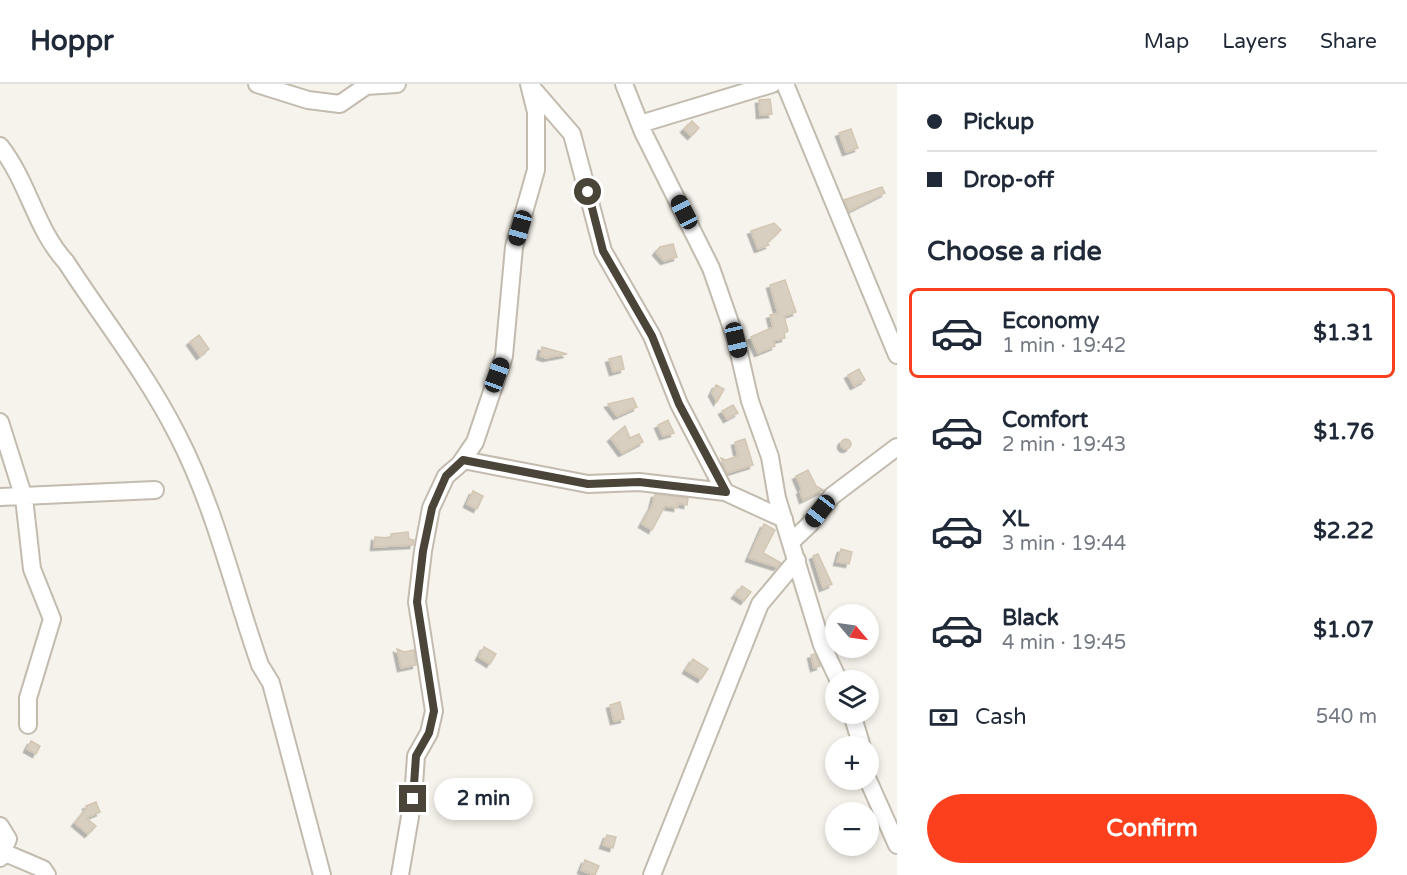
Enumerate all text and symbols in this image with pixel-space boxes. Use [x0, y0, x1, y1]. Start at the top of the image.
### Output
text: Hoppr [30, 24, 114, 58]
text: Map [1144, 29, 1189, 54]
text: Layers [1222, 29, 1287, 54]
text: Share [1320, 29, 1377, 54]
text: Pickup [963, 109, 1034, 135]
text: Drop-off [963, 167, 1054, 193]
route start [574, 178, 601, 205]
car [668, 192, 700, 232]
car [506, 208, 534, 248]
text: Choose a ride [927, 235, 1102, 268]
icon: car [930, 306, 984, 360]
text: Economy [1002, 308, 1099, 334]
car [723, 320, 749, 360]
text: $1.31 [1313, 320, 1374, 346]
text: 1 min · 19:42 [1002, 334, 1126, 358]
car [482, 355, 512, 395]
icon: car [930, 405, 984, 459]
text: Comfort [1002, 407, 1088, 433]
text: $1.76 [1313, 419, 1374, 445]
text: 2 min · 19:43 [1002, 433, 1126, 457]
car [802, 491, 838, 531]
icon: car [930, 504, 984, 558]
text: XL [1002, 506, 1029, 532]
text: $2.22 [1313, 518, 1374, 544]
text: 3 min · 19:44 [1002, 532, 1126, 556]
icon: car [930, 603, 984, 657]
north arrow [825, 604, 879, 658]
map controls [825, 604, 879, 856]
text: Black [1002, 605, 1059, 631]
text: $1.07 [1313, 617, 1374, 643]
text: 4 min · 19:45 [1002, 631, 1126, 655]
button: layers [825, 670, 879, 724]
icon: cash [927, 701, 960, 734]
text: Cash [975, 704, 1027, 730]
text: 540 m [1316, 705, 1377, 729]
button: + [825, 736, 879, 790]
callout: 2 min [434, 778, 533, 820]
route end [399, 785, 426, 812]
text: 2 min [457, 787, 510, 811]
button: Confirm [927, 794, 1377, 863]
button: − [825, 802, 879, 856]

